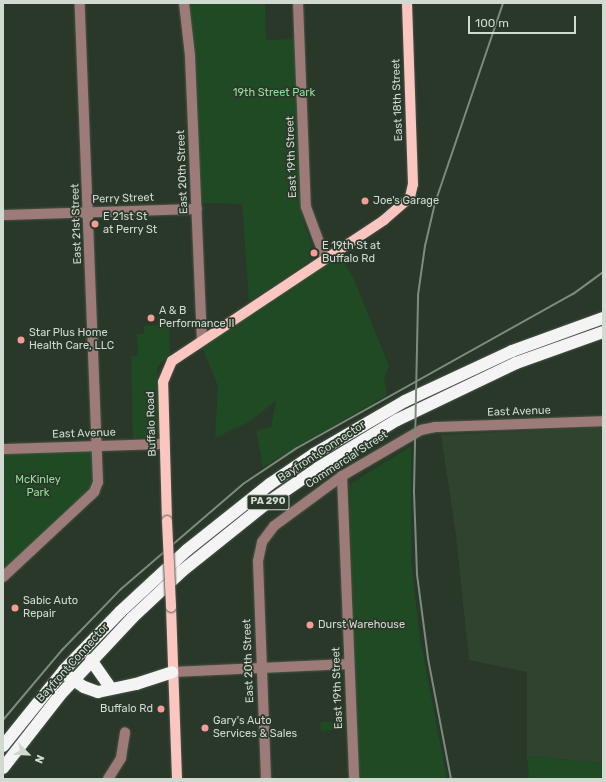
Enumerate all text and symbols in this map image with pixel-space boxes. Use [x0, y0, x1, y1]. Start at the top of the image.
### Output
scale bar [470, 8, 578, 34]
text: 100 m [475, 16, 509, 30]
street label: East 18th Street [390, 59, 406, 141]
park label: 19th Street Park [233, 86, 315, 100]
street label: East 19th Street [284, 116, 300, 198]
street label: East 20th Street [175, 130, 191, 214]
street label: East 21st Street [69, 183, 85, 265]
street label: Perry Street [92, 191, 154, 207]
place label: Joe's Garage [373, 194, 439, 208]
marker: Joe's Garage [360, 196, 370, 206]
place label: E 21st St at Perry St [103, 211, 157, 237]
marker: E 21st St at Perry St [90, 219, 100, 229]
place label: E 19th St at Buffalo Rd [322, 240, 380, 266]
marker: E 19th St at Buffalo Rd [309, 248, 319, 258]
place label: A & B Performance II [159, 305, 234, 331]
marker: A & B Performance II [146, 313, 156, 323]
place label: Star Plus Home Health Care, LLC [29, 327, 114, 353]
marker: Star Plus Home Health Care, LLC [16, 335, 26, 345]
street label: Buffalo Road [144, 391, 160, 457]
street label: East Avenue [487, 404, 551, 420]
street label: Bayfront Connector [276, 419, 368, 485]
street label: East Avenue [52, 426, 116, 442]
street label: Commercial Street [303, 428, 391, 492]
park label: McKinley Park [15, 474, 61, 500]
road number: PA 290 [246, 494, 290, 510]
place label: Sabic Auto Repair [23, 595, 78, 621]
marker: Sabic Auto Repair [10, 603, 20, 613]
place label: Durst Warehouse [318, 618, 405, 632]
street label: East 20th Street [241, 619, 257, 703]
marker: Durst Warehouse [305, 620, 315, 630]
street label: Bayfront Connector [34, 621, 112, 705]
street label: East 19th Street [330, 647, 346, 729]
place label: Buffalo Rd [100, 702, 153, 716]
marker: Buffalo Rd [156, 704, 166, 714]
place label: Gary's Auto Services & Sales [213, 715, 297, 741]
marker: Gary's Auto Services & Sales [200, 723, 210, 733]
north arrow [8, 734, 48, 774]
text: N [32, 753, 47, 765]

